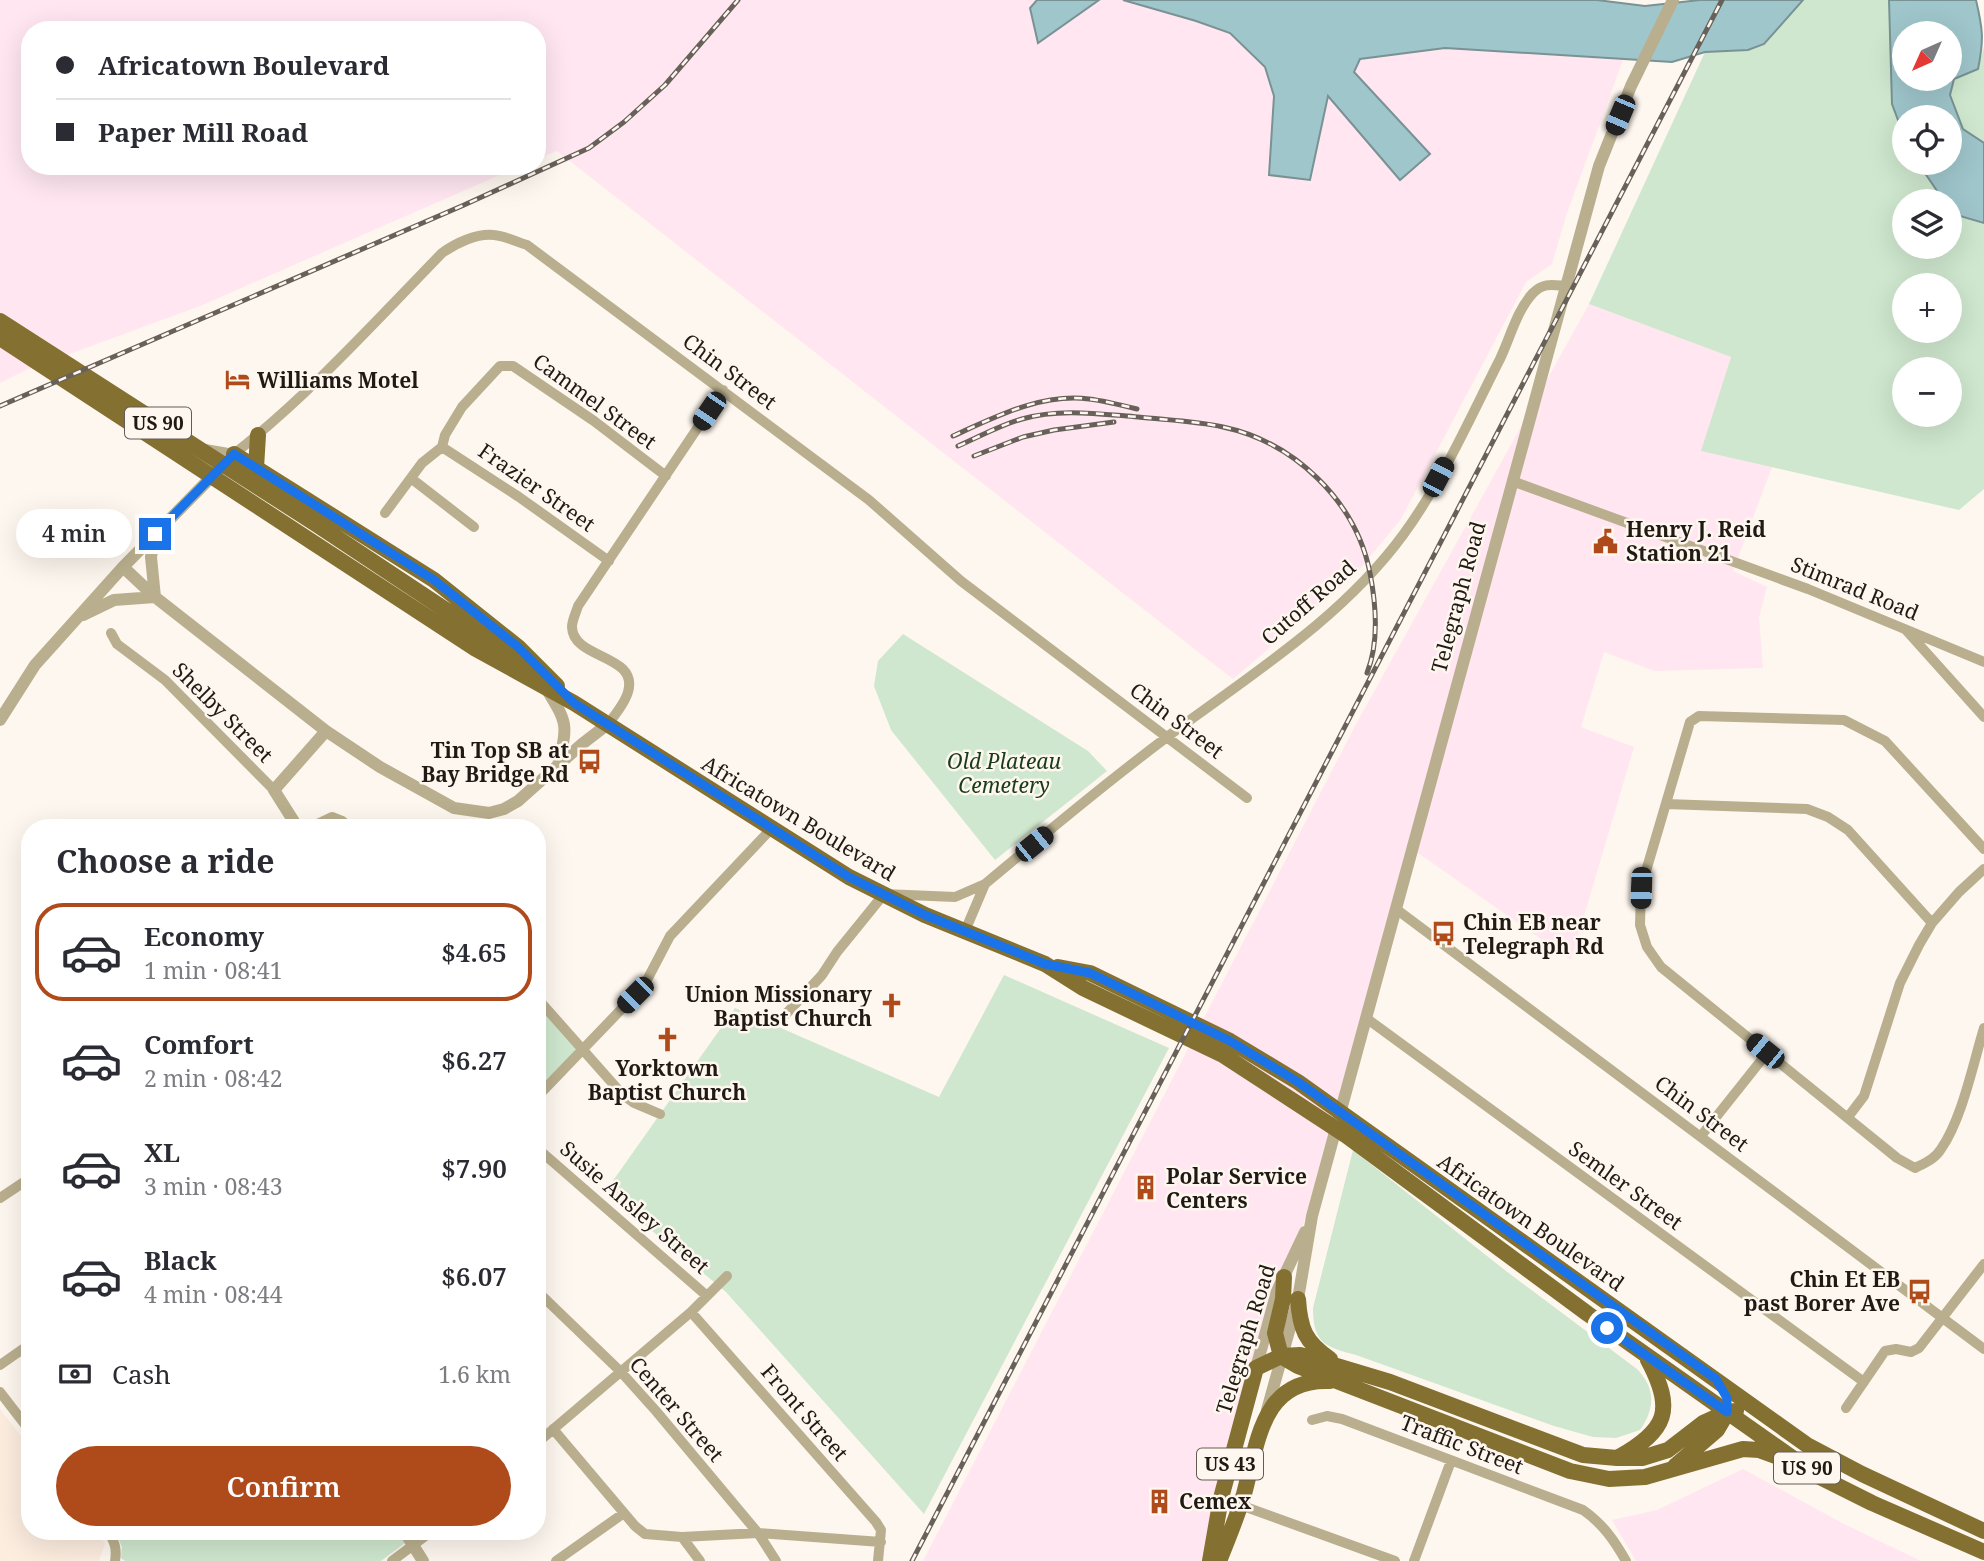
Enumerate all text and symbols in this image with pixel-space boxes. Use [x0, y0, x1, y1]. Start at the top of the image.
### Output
north arrow [1892, 21, 1962, 91]
map controls [1892, 21, 1962, 427]
text: Africatown Boulevard [98, 47, 390, 83]
car [1603, 92, 1638, 138]
button: locate [1892, 105, 1962, 175]
text: Paper Mill Road [98, 114, 308, 150]
button: layers [1892, 189, 1962, 259]
button: + [1892, 273, 1962, 343]
street label: Chin Street [677, 327, 783, 415]
street label: Cammel Street [528, 347, 662, 455]
button: − [1892, 357, 1962, 427]
hotel icon: Williams Motel [223, 366, 251, 394]
place label: Williams Motel [257, 366, 419, 394]
car [689, 388, 730, 434]
road number: US 90 [125, 408, 191, 438]
street label: Frazier Street [473, 436, 601, 538]
car [1419, 454, 1458, 500]
callout: 4 min [15, 510, 130, 558]
place label: Henry J. Reid Station 21 [1626, 515, 1766, 567]
text: 4 min [42, 517, 106, 549]
route end [139, 518, 171, 550]
street label: Telegraph Road [1424, 518, 1492, 676]
public building icon: Henry J. Reid Station 21 [1592, 527, 1620, 555]
street label: Stimrad Road [1787, 550, 1923, 626]
street label: Cutoff Road [1255, 553, 1361, 651]
street label: Shelby Street [167, 656, 279, 768]
street label: Chin Street [1124, 676, 1230, 764]
place label: Tin Top SB at Bay Bridge Rd [421, 736, 569, 788]
park label: Old Plateau Cemetery [947, 747, 1061, 799]
bus stop icon: Tin Top SB at Bay Bridge Rd [575, 748, 603, 776]
street label: Africatown Boulevard [697, 749, 901, 887]
car [1012, 823, 1057, 865]
text: Choose a ride [56, 839, 275, 882]
car [1630, 867, 1653, 909]
place label: Chin EB near Telegraph Rd [1463, 908, 1604, 960]
text: Economy [144, 918, 264, 954]
bus stop icon: Chin EB near Telegraph Rd [1429, 920, 1457, 948]
icon: car [60, 921, 123, 984]
text: $4.65 [441, 934, 507, 970]
text: 1 min · 08:41 [144, 954, 282, 986]
car [613, 973, 658, 1017]
place label: Union Missionary Baptist Church [685, 980, 873, 1032]
church icon: Union Missionary Baptist Church [878, 992, 906, 1020]
church icon: Yorktown Baptist Church [653, 1025, 681, 1053]
text: Comfort [144, 1026, 254, 1062]
icon: car [60, 1029, 123, 1092]
car [1743, 1030, 1788, 1072]
text: $6.27 [441, 1042, 507, 1078]
place label: Yorktown Baptist Church [588, 1054, 746, 1106]
text: 2 min · 08:42 [144, 1062, 282, 1094]
street label: Chin Street [1649, 1069, 1755, 1157]
text: XL [144, 1134, 180, 1170]
street label: Susie Ansley Street [554, 1134, 716, 1280]
street label: Semler Street [1563, 1134, 1689, 1236]
icon: car [60, 1137, 123, 1200]
street label: Africatown Boulevard [1432, 1147, 1630, 1297]
text: $7.90 [441, 1150, 507, 1186]
place label: Polar Service Centers [1166, 1162, 1307, 1214]
text: 3 min · 08:43 [144, 1170, 282, 1202]
building icon: Polar Service Centers [1132, 1174, 1160, 1202]
text: Black [144, 1242, 217, 1278]
icon: car [60, 1245, 123, 1308]
text: $6.07 [441, 1258, 507, 1294]
street label: Telegraph Road [1209, 1260, 1281, 1418]
place label: Chin Et EB past Borer Ave [1744, 1265, 1900, 1317]
bus stop icon: Chin Et EB past Borer Ave [1906, 1277, 1934, 1305]
text: 4 min · 08:44 [144, 1278, 282, 1310]
route start [1591, 1312, 1623, 1344]
street label: Center Street [624, 1351, 730, 1467]
icon: cash [56, 1355, 94, 1393]
text: Cash [112, 1356, 171, 1392]
text: 1.6 km [438, 1358, 511, 1390]
street label: Front Street [755, 1358, 855, 1466]
street label: Traffic Street [1396, 1408, 1528, 1480]
button: Confirm [56, 1446, 511, 1526]
road number: US 43 [1197, 1448, 1263, 1480]
road number: US 90 [1774, 1452, 1840, 1484]
building icon: Cemex [1145, 1487, 1173, 1515]
place label: Cemex [1179, 1487, 1252, 1515]

